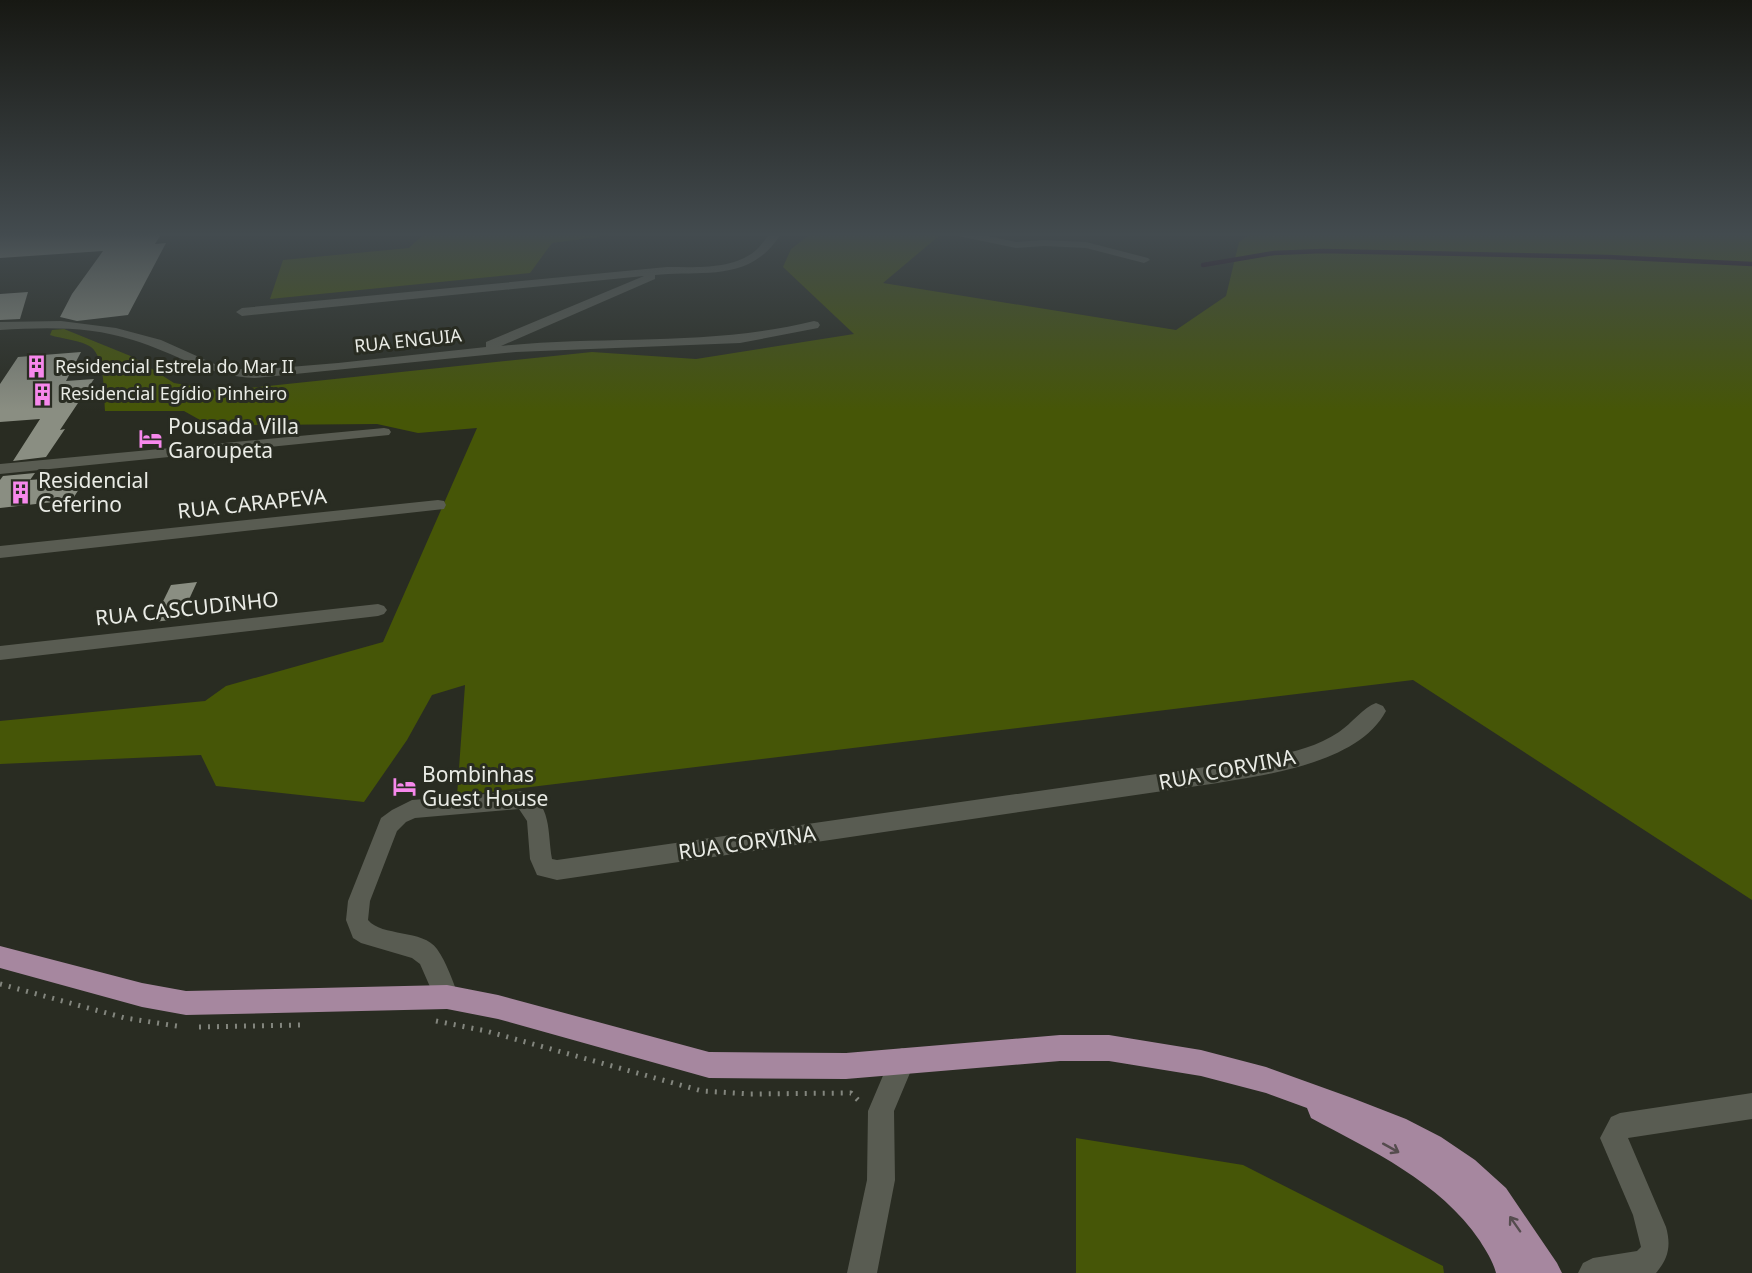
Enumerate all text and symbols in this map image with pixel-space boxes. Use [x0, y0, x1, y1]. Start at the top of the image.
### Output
street label: RUA ENGUIA [353, 322, 463, 358]
building icon: Residencial Estrela do Mar II [24, 354, 50, 380]
place label: Residencial Estrela do Mar II [55, 354, 294, 378]
building icon: Residencial Egídio Pinheiro [29, 381, 55, 407]
place label: Residencial Egídio Pinheiro [60, 381, 287, 405]
place label: Pousada Villa Garoupeta [168, 412, 299, 464]
hotel icon: Pousada Villa Garoupeta [137, 426, 163, 452]
place label: Residencial Ceferino [38, 466, 149, 518]
building icon: Residencial Ceferino [7, 480, 33, 506]
street label: RUA CARAPEVA [176, 481, 328, 525]
street label: RUA CASCUDINHO [94, 584, 280, 632]
street label: RUA CORVINA [1156, 742, 1298, 796]
place label: Bombinhas Guest House [422, 760, 548, 812]
hotel icon: Bombinhas Guest House [391, 774, 417, 800]
street label: RUA CORVINA [676, 818, 818, 866]
one-way arrow [1383, 1142, 1400, 1154]
one-way arrow [1509, 1217, 1521, 1233]

